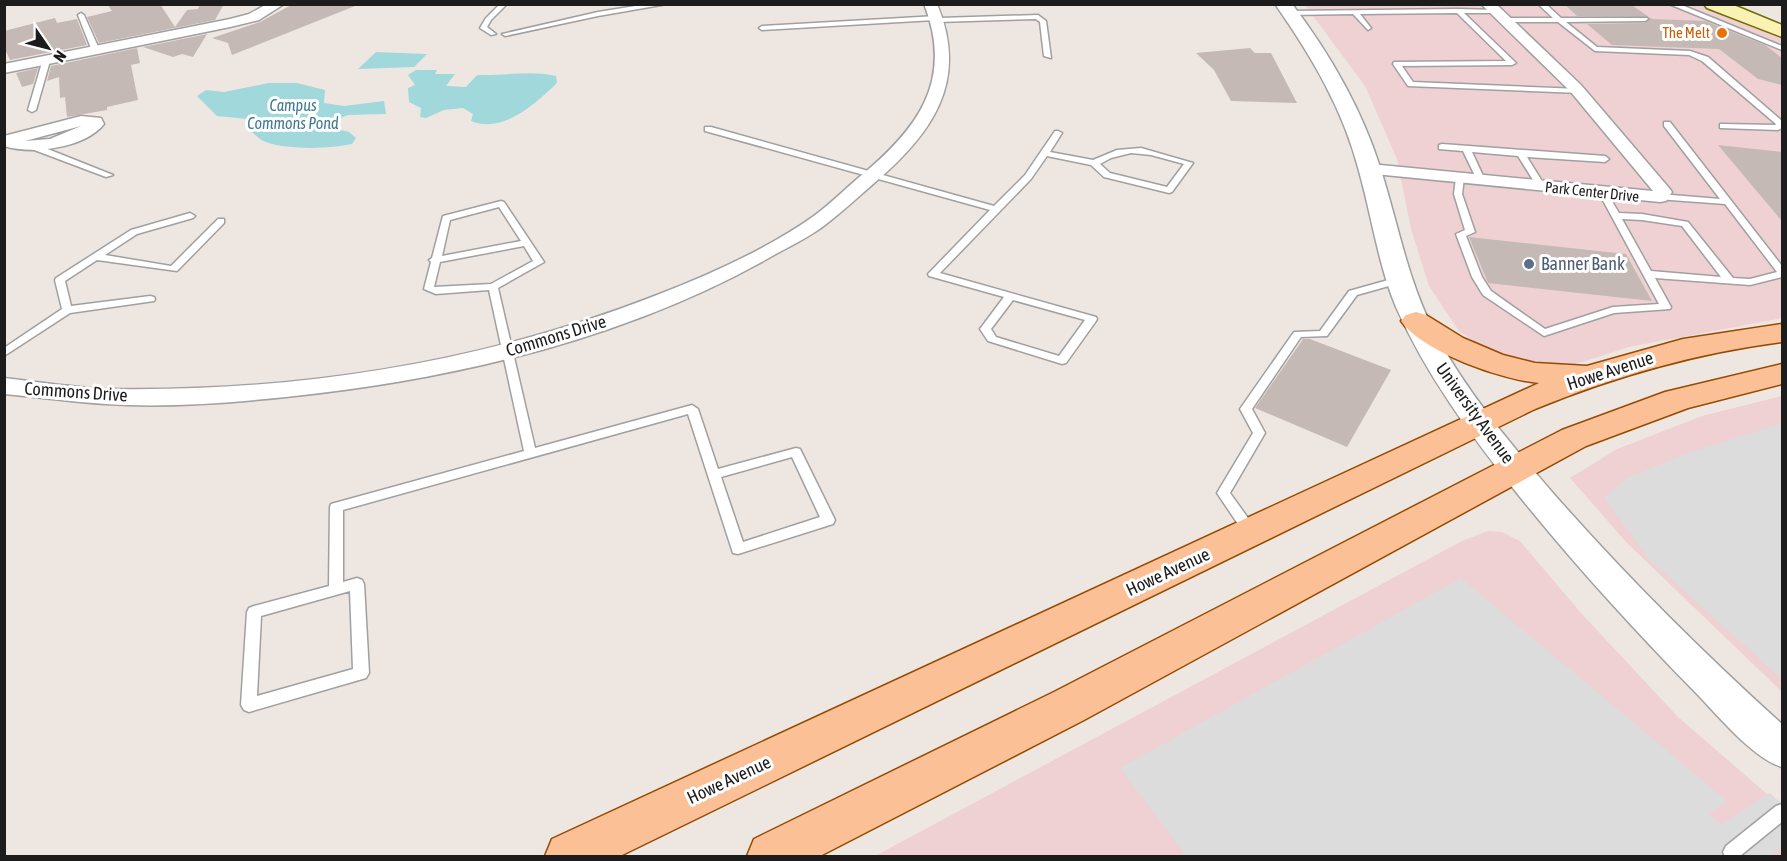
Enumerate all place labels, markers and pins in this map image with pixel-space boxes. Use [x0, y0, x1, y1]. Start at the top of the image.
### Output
place label: The Melt [1662, 24, 1710, 41]
marker: The Melt [1715, 26, 1729, 40]
place label: Banner Bank [1541, 253, 1625, 274]
marker: Banner Bank [1522, 257, 1536, 271]

